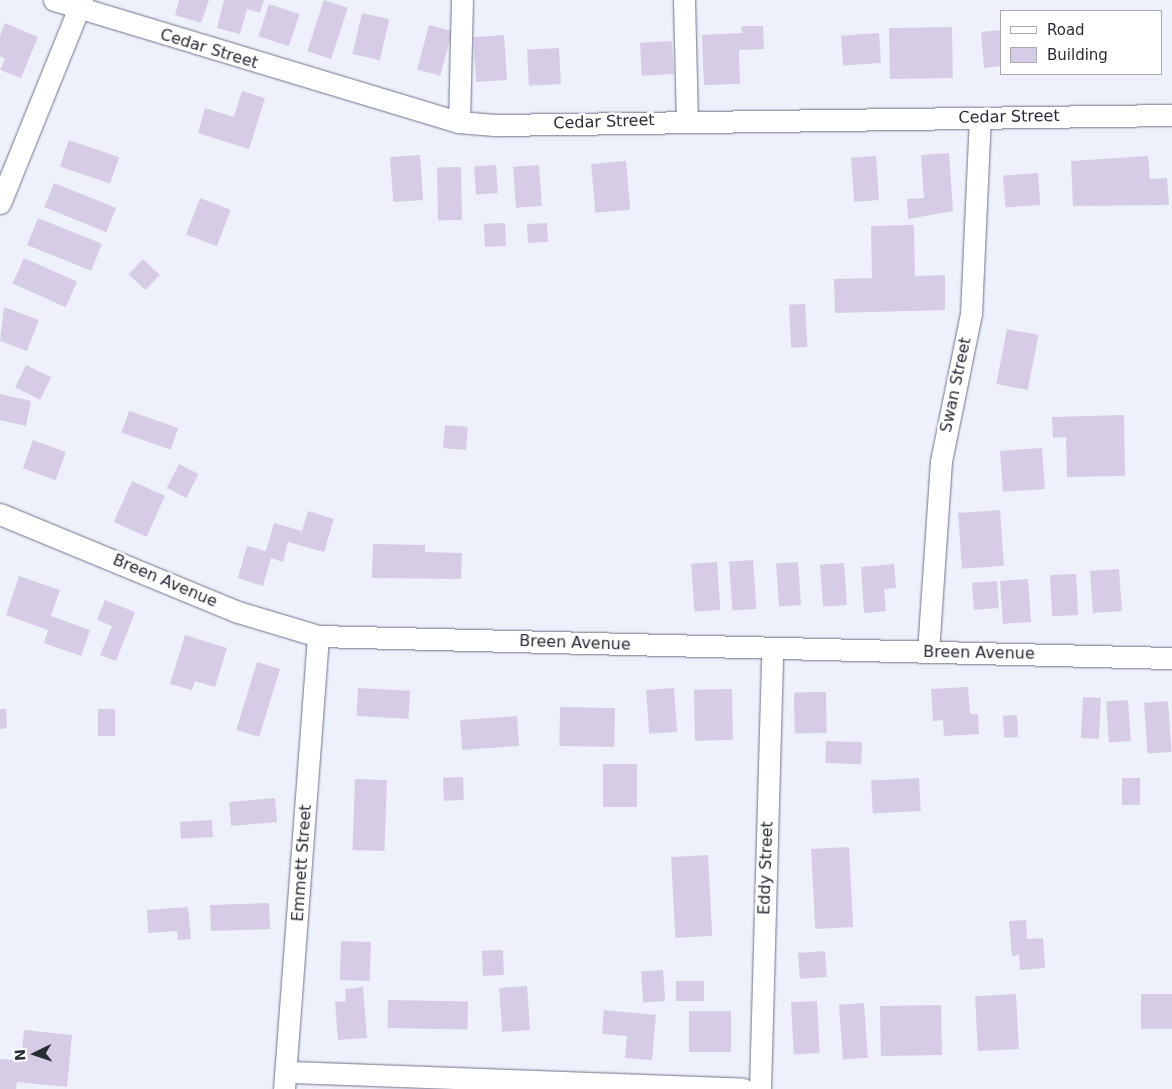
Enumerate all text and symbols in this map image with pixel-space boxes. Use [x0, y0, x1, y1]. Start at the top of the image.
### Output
legend [1000, 10, 1162, 75]
text: Road [1047, 21, 1085, 39]
street label: Cedar Street [158, 25, 260, 73]
text: Building [1047, 46, 1108, 64]
street label: Cedar Street [958, 107, 1060, 127]
street label: Cedar Street [553, 111, 655, 133]
street label: Swan Street [937, 336, 975, 434]
street label: Breen Avenue [110, 550, 220, 612]
street label: Breen Avenue [519, 631, 631, 655]
street label: Breen Avenue [923, 642, 1035, 664]
street label: Emmett Street [288, 804, 316, 922]
street label: Eddy Street [755, 821, 777, 915]
north arrow [10, 1029, 60, 1079]
text: N [12, 1049, 28, 1061]

